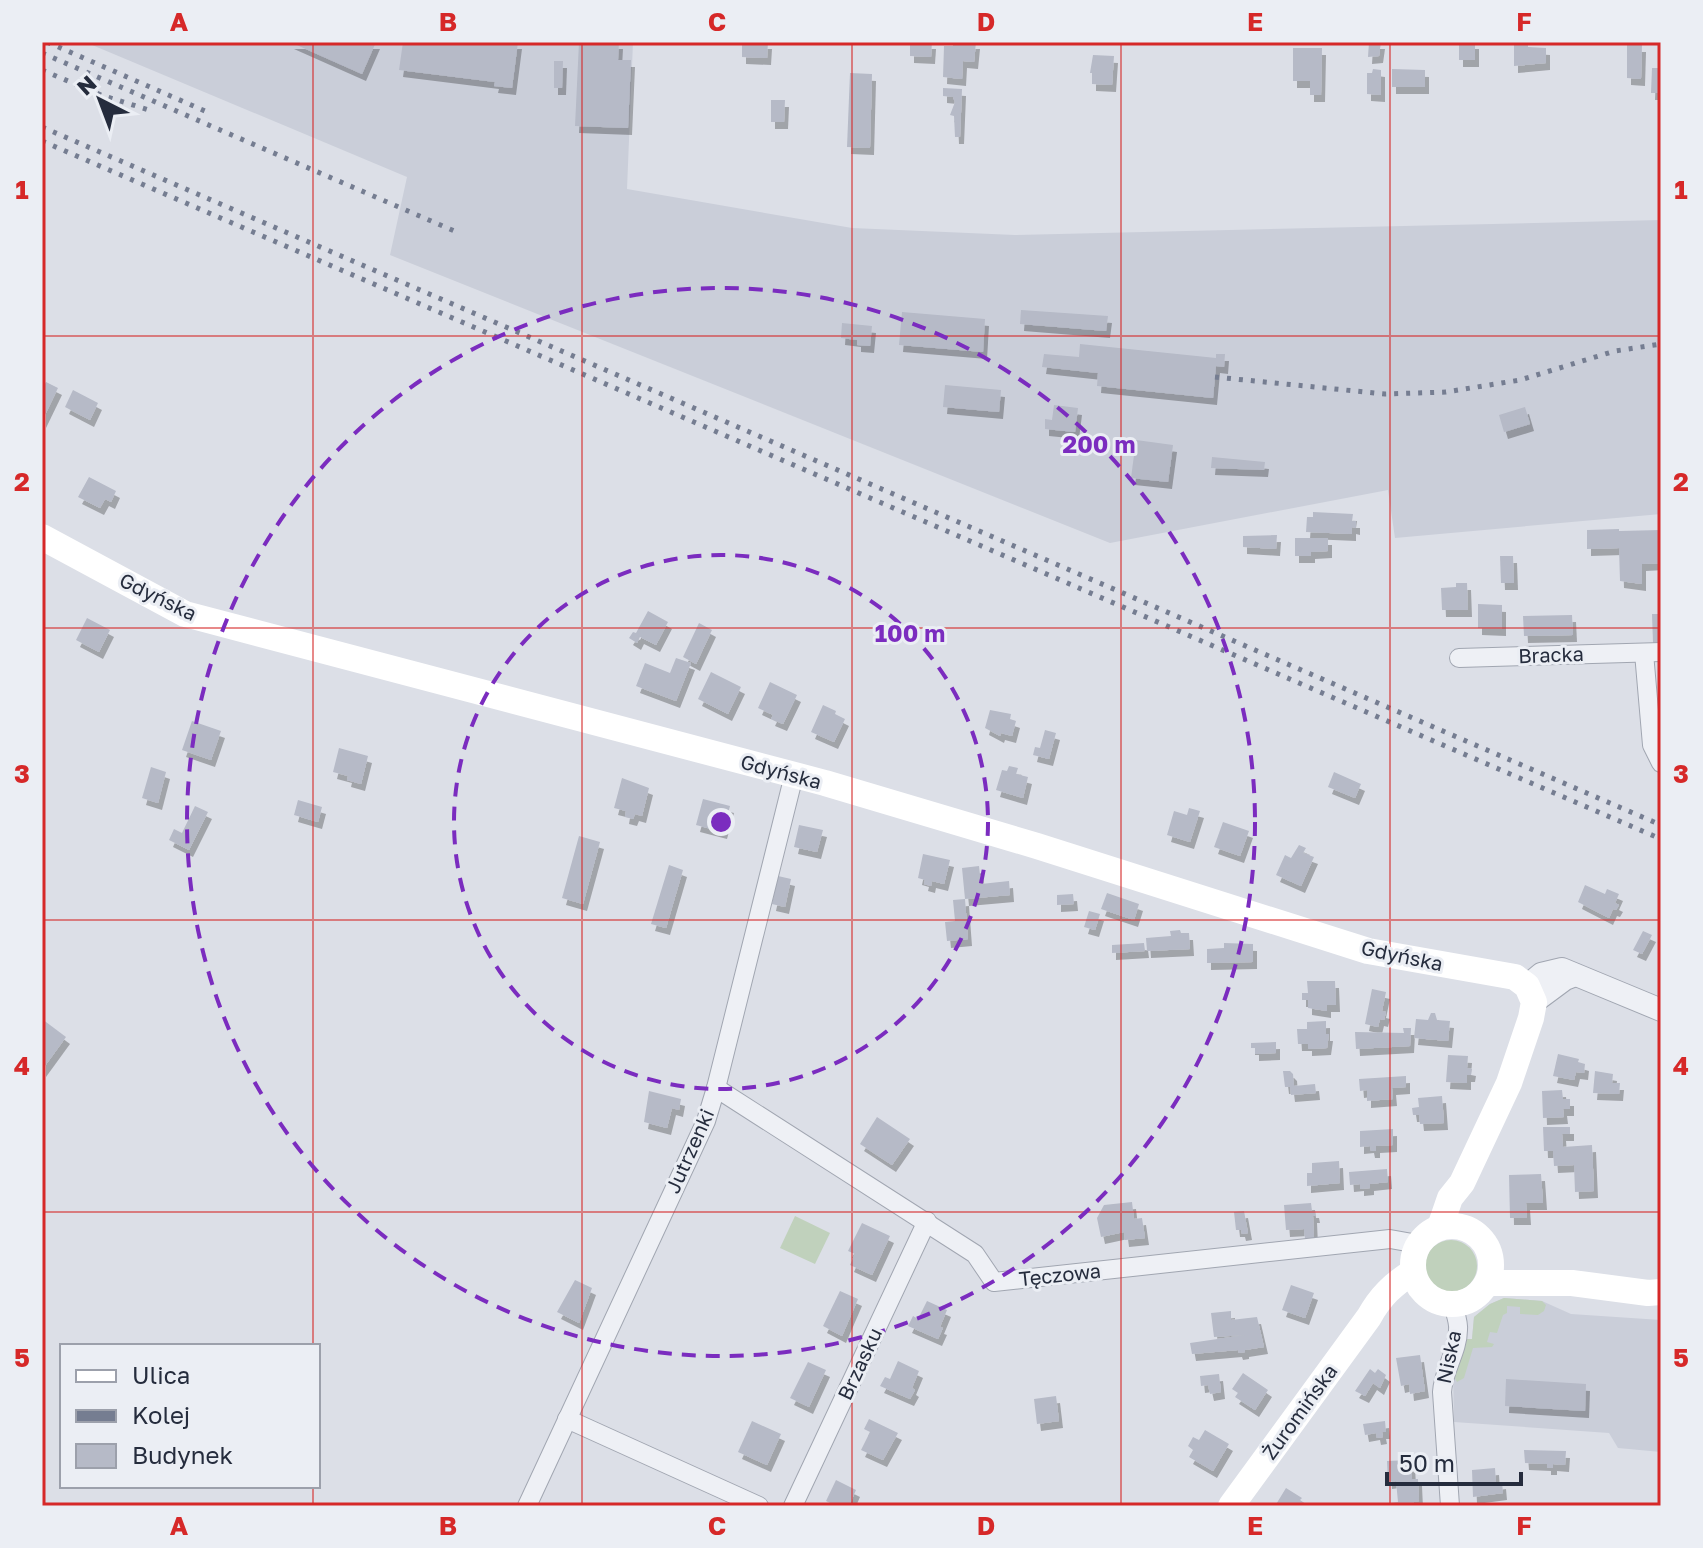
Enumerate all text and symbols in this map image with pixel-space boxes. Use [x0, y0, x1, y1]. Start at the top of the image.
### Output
text: A [170, 6, 189, 37]
text: B [439, 6, 457, 37]
text: C [708, 6, 726, 37]
text: D [977, 6, 995, 37]
text: E [1247, 6, 1263, 37]
text: F [1516, 6, 1532, 37]
north arrow [60, 60, 140, 140]
text: N [71, 69, 102, 100]
text: 1 [15, 174, 29, 205]
text: 1 [1674, 174, 1688, 205]
text: 200 m [1063, 429, 1135, 458]
text: 2 [14, 466, 30, 497]
text: 2 [1673, 466, 1689, 497]
street label: Gdyńska [116, 567, 201, 625]
text: 100 m [875, 618, 945, 647]
street label: Bracka [1518, 641, 1584, 667]
street label: Gdyńska [738, 749, 824, 793]
text: 3 [14, 758, 30, 789]
text: 3 [1673, 758, 1689, 789]
centre of rings [707, 808, 735, 836]
street label: Gdyńska [1359, 935, 1445, 975]
text: 4 [14, 1050, 30, 1081]
text: 4 [1673, 1050, 1689, 1081]
street label: Jutrzenki [660, 1105, 718, 1197]
street label: Tęczowa [1018, 1258, 1102, 1290]
street label: Brzasku [832, 1324, 886, 1403]
street label: Niska [1431, 1328, 1465, 1385]
text: 5 [14, 1342, 30, 1373]
text: 5 [1673, 1342, 1689, 1373]
legend [60, 1344, 320, 1488]
street label: Żuromińska [1257, 1359, 1342, 1464]
text: Ulica [132, 1360, 190, 1389]
text: Kolej [132, 1400, 190, 1429]
scale bar [1387, 1436, 1521, 1486]
text: Budynek [132, 1440, 233, 1469]
text: 50 m [1399, 1448, 1455, 1477]
text: A [170, 1510, 189, 1541]
text: B [439, 1510, 457, 1541]
text: C [708, 1510, 726, 1541]
text: D [977, 1510, 995, 1541]
text: E [1247, 1510, 1263, 1541]
text: F [1516, 1510, 1532, 1541]

